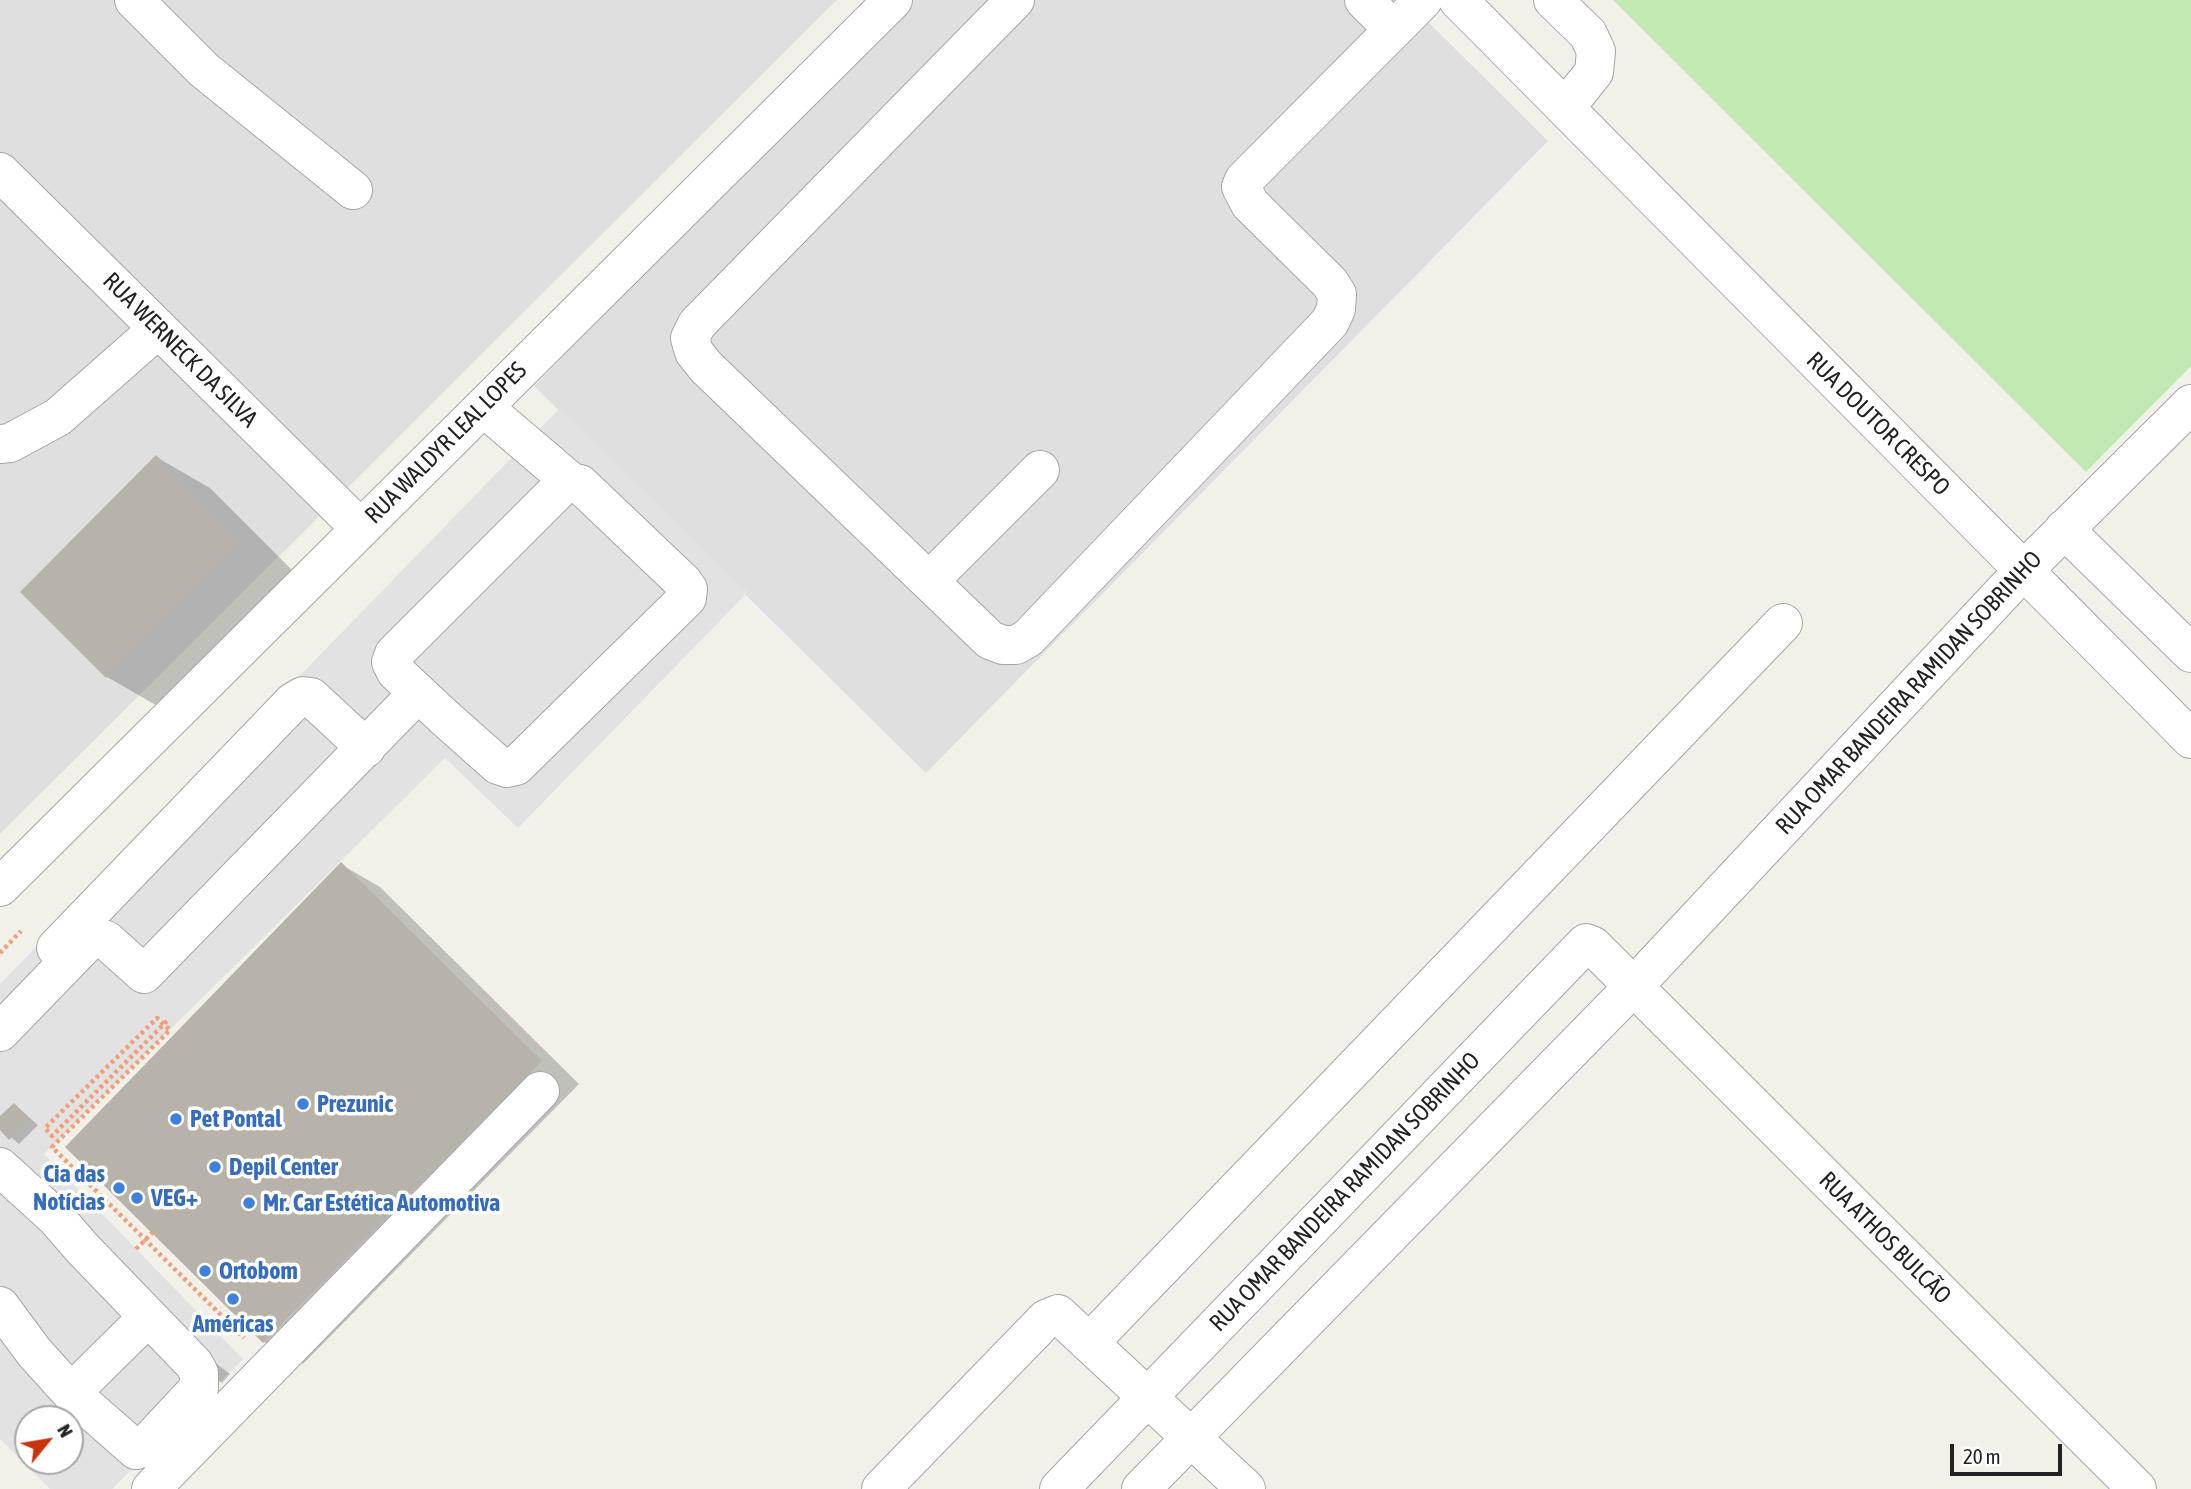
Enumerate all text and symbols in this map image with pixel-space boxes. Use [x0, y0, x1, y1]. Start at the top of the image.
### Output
street label: RUA WERNECK DA SILVA [97, 267, 263, 433]
street label: RUA DOUTOR CRESPO [1800, 346, 1956, 502]
street label: RUA WALDYR LEAL LOPES [359, 356, 533, 530]
street label: RUA OMAR BANDEIRA RAMIDAN SOBRINHO [1770, 545, 2048, 841]
street label: RUA OMAR BANDEIRA RAMIDAN SOBRINHO [1204, 1046, 1486, 1338]
place label: Prezunic [317, 1090, 393, 1118]
marker: Prezunic [295, 1096, 311, 1112]
place label: Pet Pontal [190, 1105, 281, 1133]
marker: Pet Pontal [168, 1111, 184, 1127]
place label: Depil Center [229, 1153, 338, 1181]
marker: Depil Center [207, 1159, 223, 1175]
place label: Cia das Notícias [33, 1160, 105, 1216]
street label: RUA ATHOS BULCÃO [1813, 1166, 1957, 1310]
marker: Cia das Notícias [111, 1180, 127, 1196]
place label: VEG+ [151, 1184, 198, 1212]
place label: Mr. Car Estética Automotiva [263, 1189, 500, 1217]
marker: VEG+ [129, 1190, 145, 1206]
marker: Mr. Car Estética Automotiva [241, 1195, 257, 1211]
place label: Ortobom [219, 1257, 298, 1285]
marker: Ortobom [197, 1263, 213, 1279]
marker: Américas [225, 1291, 241, 1307]
place label: Américas [192, 1310, 274, 1338]
north arrow [14, 1405, 84, 1475]
text: N [53, 1420, 78, 1441]
scale bar [1953, 1430, 2065, 1474]
text: 20 m [1963, 1444, 2001, 1468]

